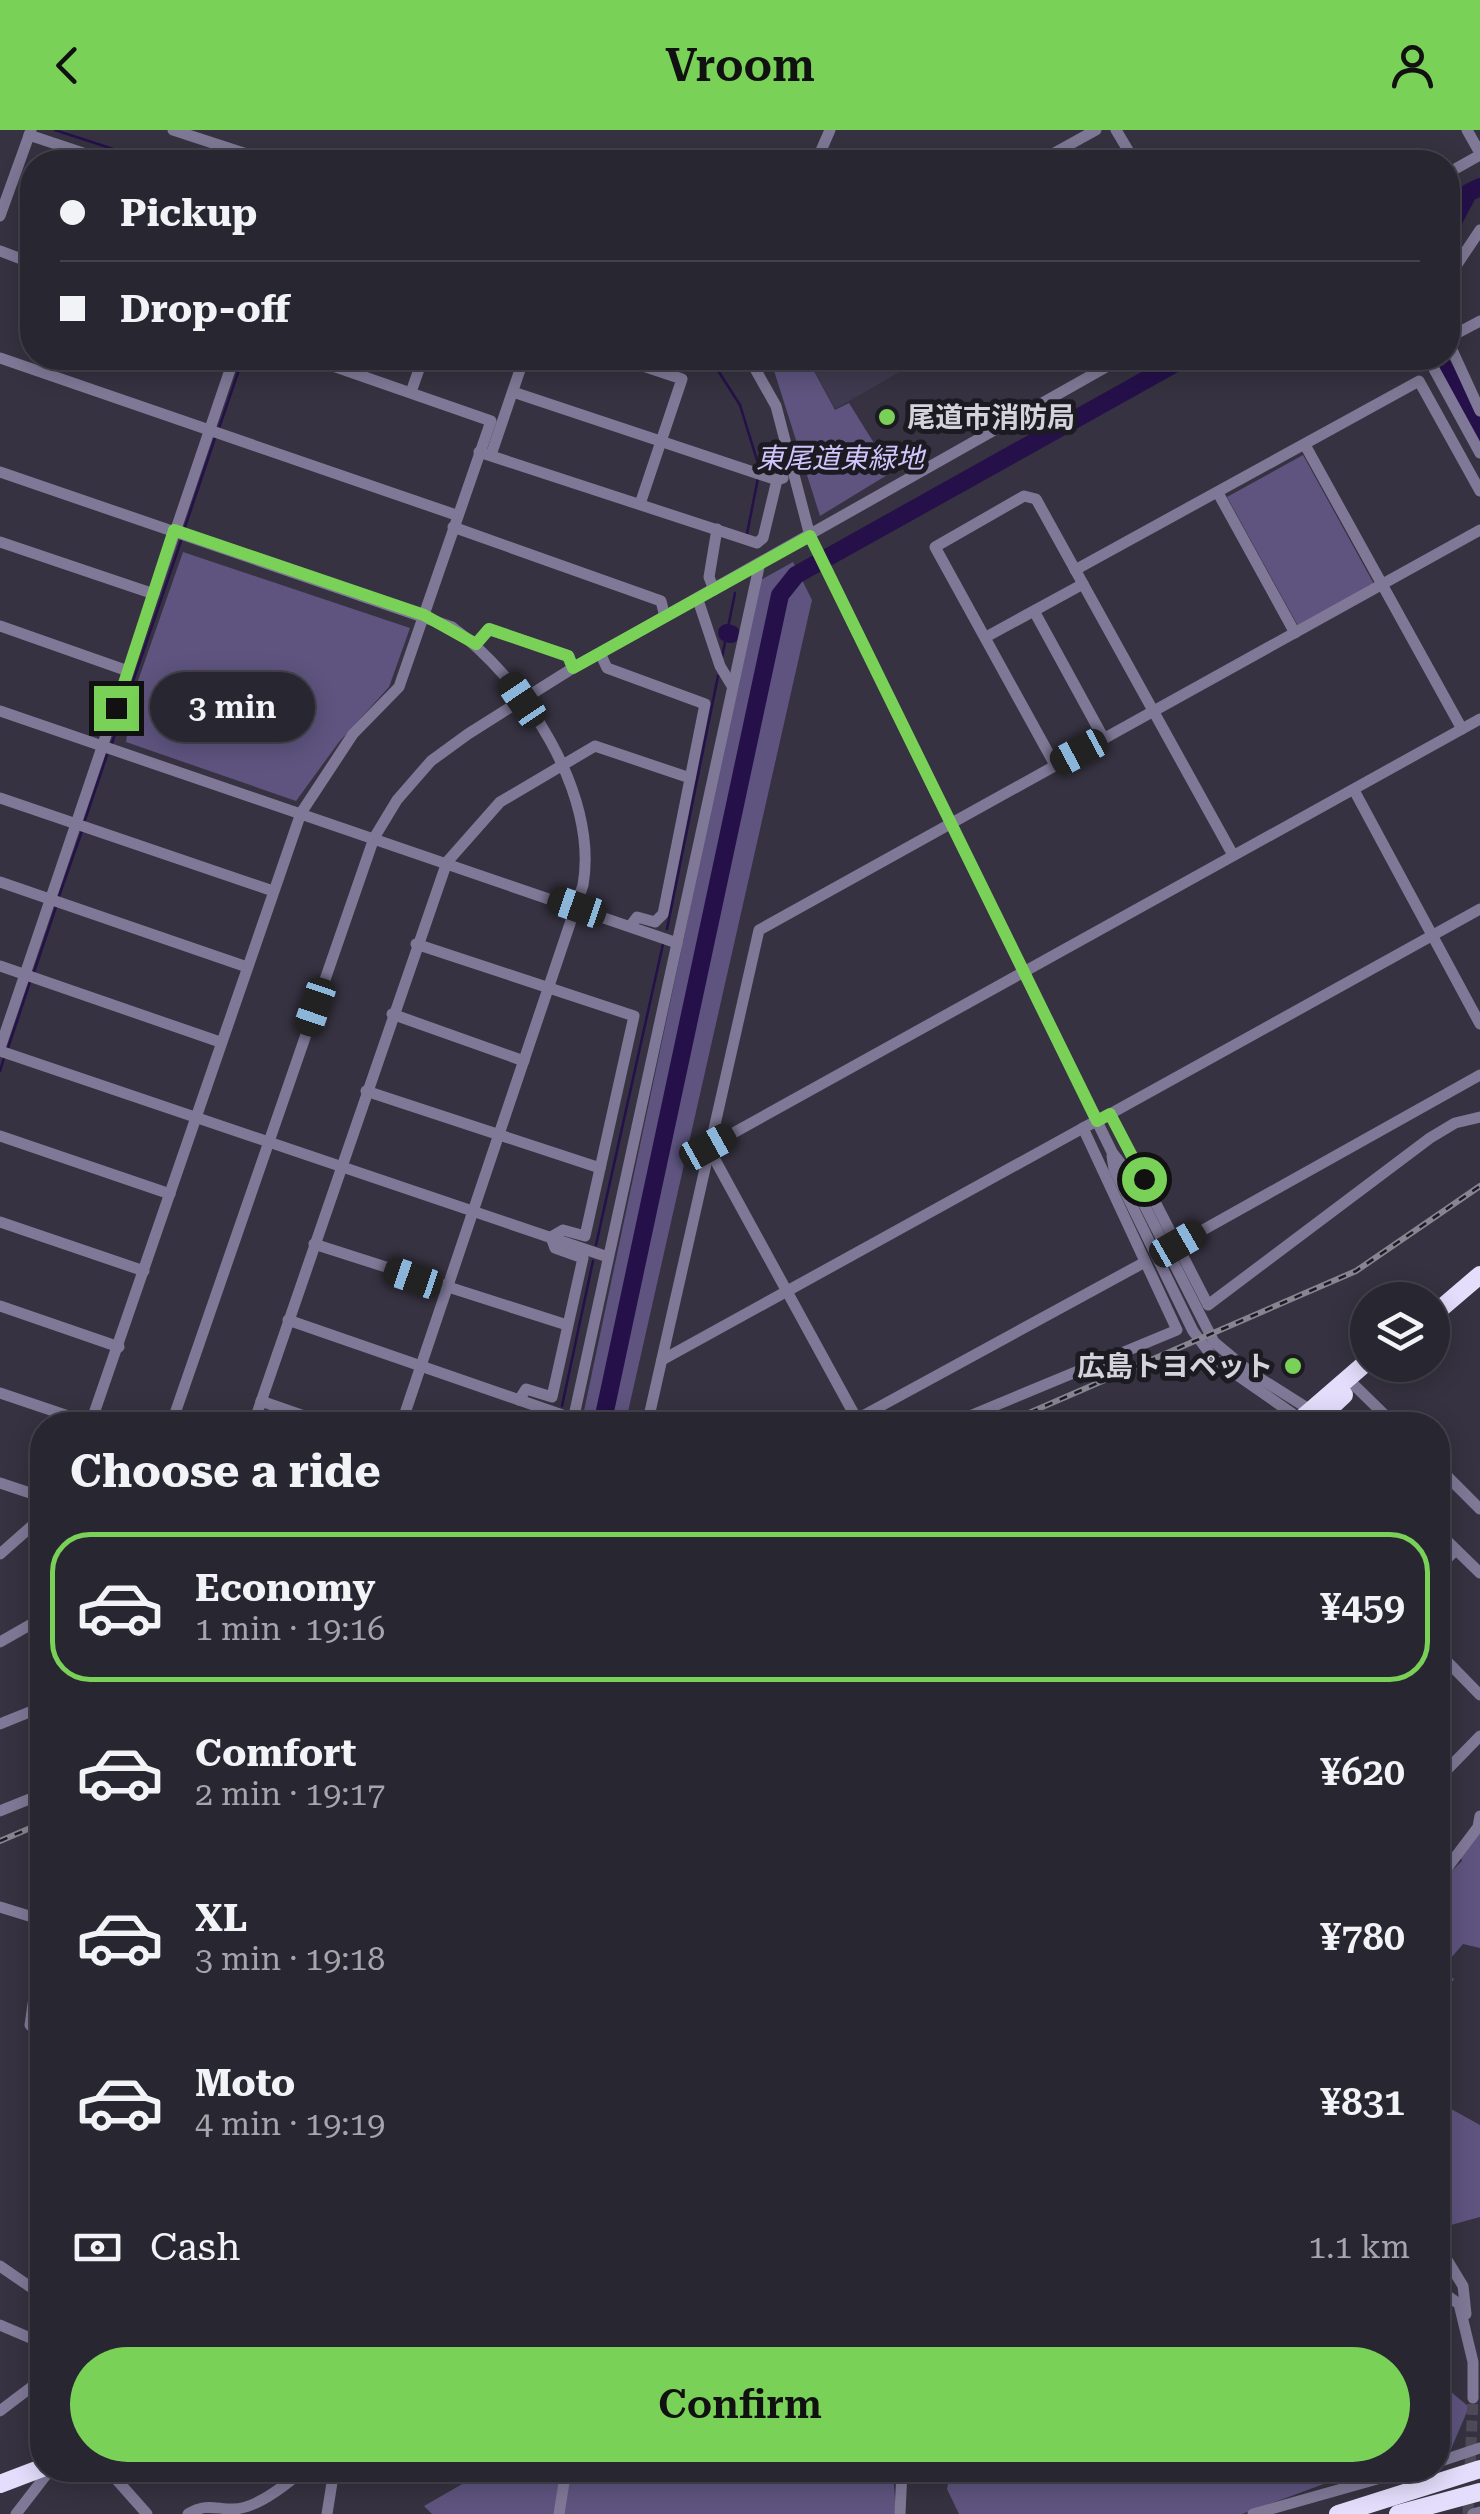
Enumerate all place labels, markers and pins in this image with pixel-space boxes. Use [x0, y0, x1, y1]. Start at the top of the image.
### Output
place label: 尾道市消防局 [907, 401, 1075, 434]
marker: 尾道市消防局 [876, 406, 898, 428]
place label: 広島トヨペット [1077, 1350, 1273, 1383]
marker: 広島トヨペット [1282, 1355, 1304, 1377]

